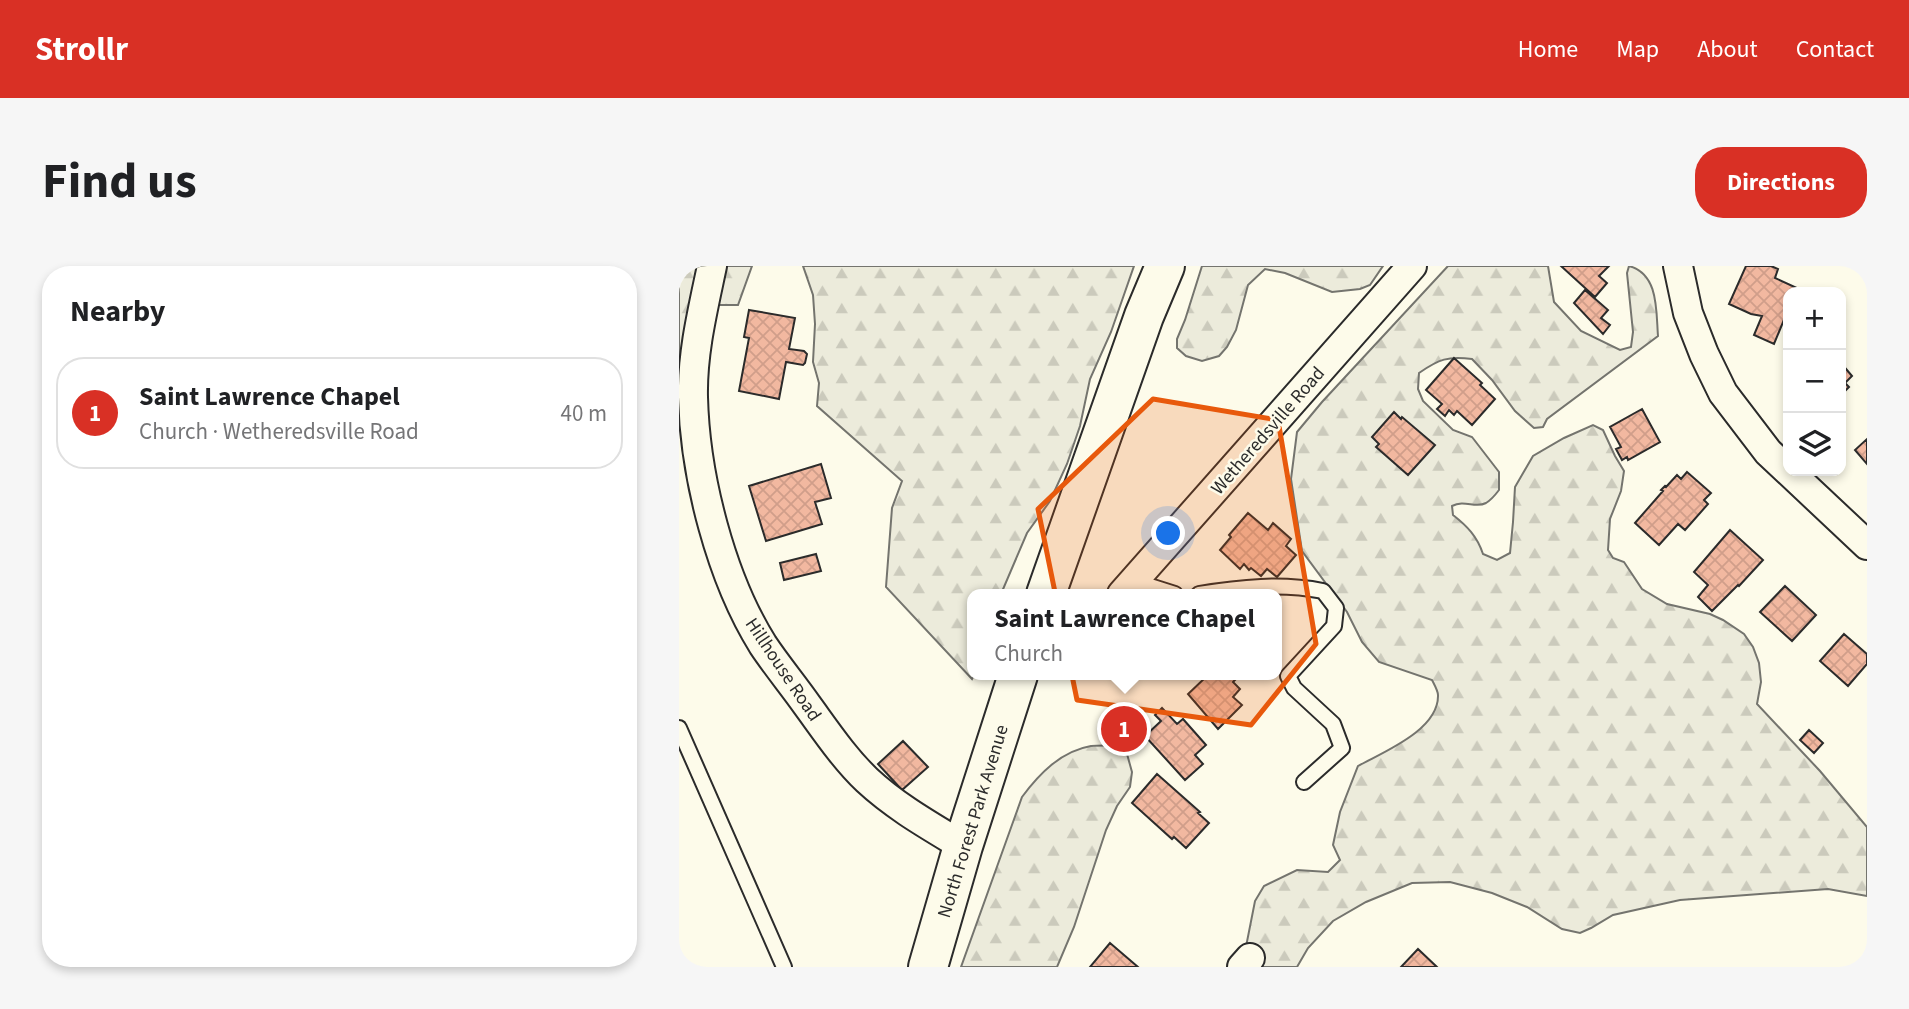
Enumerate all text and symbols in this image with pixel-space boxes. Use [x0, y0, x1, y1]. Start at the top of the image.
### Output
text: Strollr [35, 26, 128, 73]
text: Home [1518, 32, 1578, 67]
text: Map [1616, 32, 1659, 67]
text: About [1697, 32, 1758, 67]
text: Contact [1796, 32, 1874, 67]
text: Find us [42, 147, 197, 217]
button: Directions [1695, 147, 1867, 218]
map controls [1783, 287, 1846, 476]
button: + [1783, 287, 1846, 350]
text: Nearby [70, 290, 165, 333]
button: − [1783, 350, 1846, 413]
street label: Wetheredsville Road [1205, 361, 1331, 501]
text: Saint Lawrence Chapel [139, 378, 400, 415]
text: 1 [89, 397, 101, 430]
text: 40 m [560, 397, 607, 430]
button: layers [1783, 413, 1846, 476]
text: Church · Wetheredsville Road [139, 415, 419, 448]
your location [1151, 516, 1185, 550]
popup [967, 589, 1282, 680]
text: Saint Lawrence Chapel [994, 600, 1255, 637]
street label: Hillhouse Road [738, 613, 827, 727]
text: Church [994, 637, 1063, 670]
pin: 1 [1101, 703, 1147, 755]
street label: North Forest Park Avenue [931, 722, 1016, 921]

